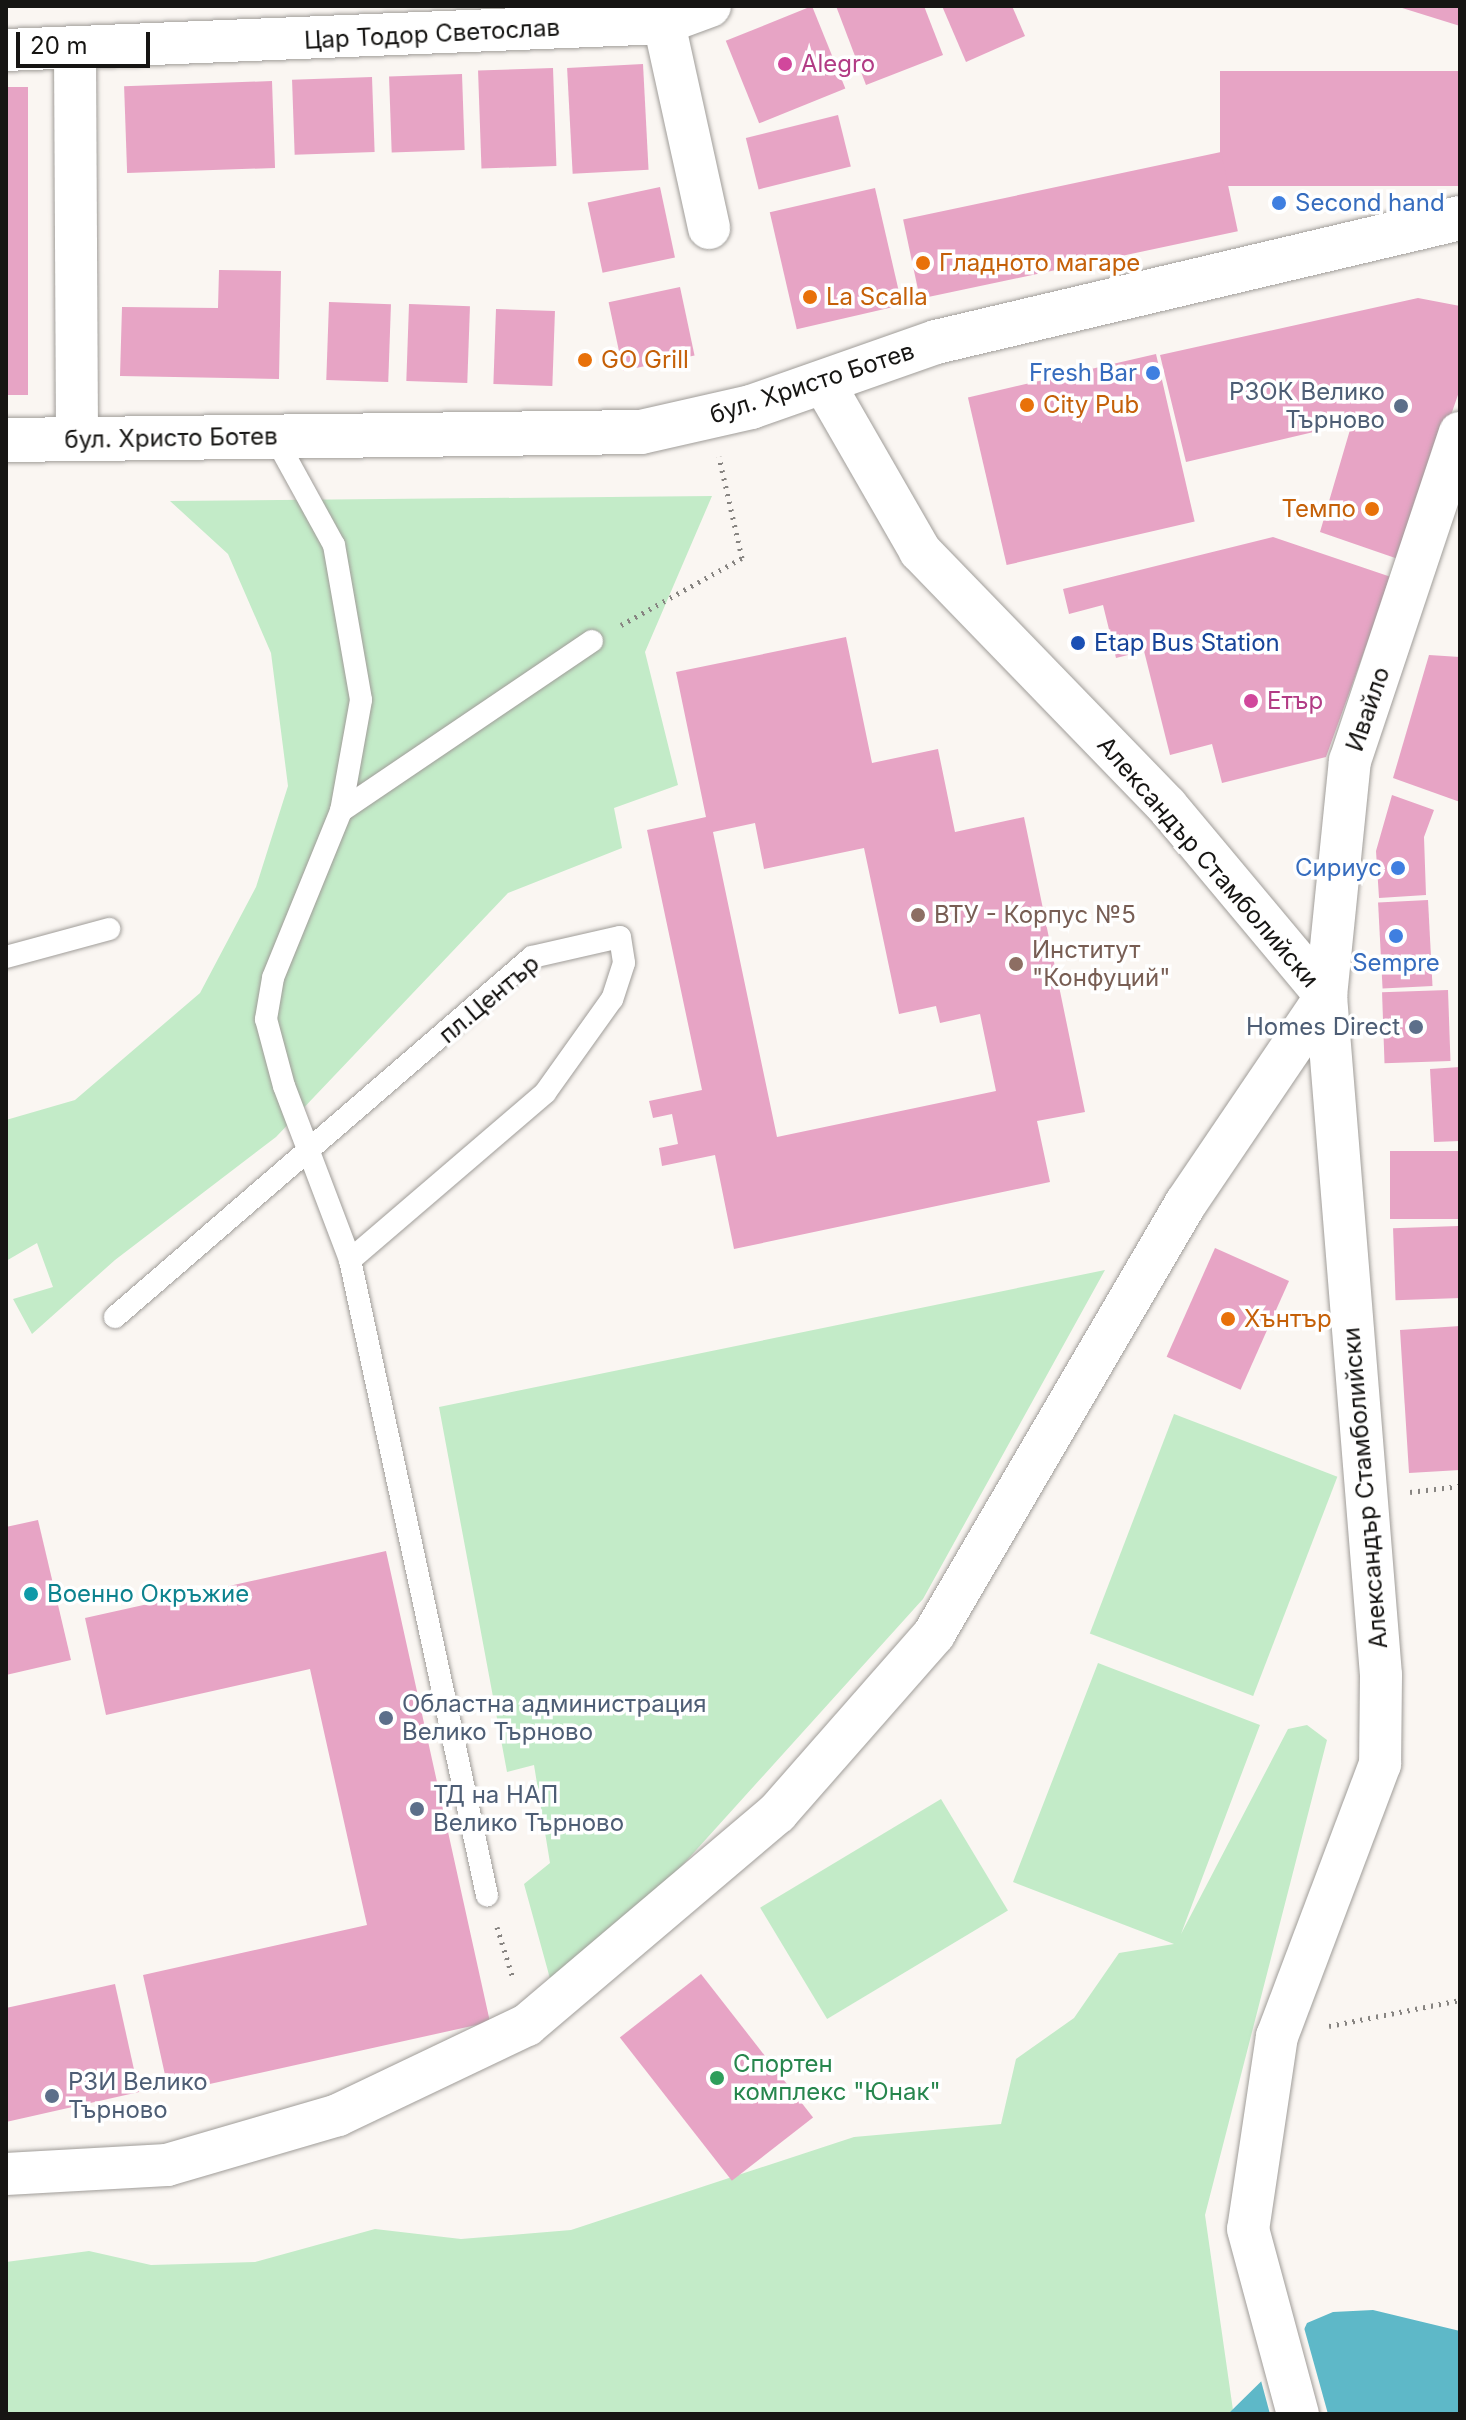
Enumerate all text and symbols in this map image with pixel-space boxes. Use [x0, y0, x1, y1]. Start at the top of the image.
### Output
street label: Цар Тодор Светослав [303, 13, 561, 55]
scale bar [20, 16, 154, 66]
text: 20 m [30, 31, 88, 60]
place label: Аlegro [801, 50, 875, 78]
marker: Аlegro [776, 55, 794, 73]
place label: Second hand [1295, 189, 1445, 217]
marker: Second hand [1270, 194, 1288, 212]
place label: Гладното магаре [939, 249, 1140, 277]
marker: Гладното магаре [914, 254, 932, 272]
place label: La Scalla [826, 283, 928, 311]
marker: La Scalla [801, 288, 819, 306]
street label: бул. Христо Ботев [706, 336, 918, 430]
place label: GO Grill [601, 346, 689, 374]
marker: GO Grill [576, 351, 594, 369]
place label: Fresh Bar [1029, 359, 1137, 387]
marker: Fresh Bar [1144, 364, 1162, 382]
place label: РЗОК Велико Търново [1229, 378, 1385, 434]
place label: City Pub [1043, 391, 1139, 419]
marker: City Pub [1018, 396, 1036, 414]
marker: РЗОК Велико Търново [1392, 397, 1410, 415]
street label: бул. Христо Ботев [64, 422, 278, 454]
place label: Темпо [1281, 495, 1356, 523]
marker: Темпо [1363, 500, 1381, 518]
place label: Etap Bus Station [1094, 629, 1280, 657]
marker: Etap Bus Station [1069, 634, 1087, 652]
street label: Ивайло [1340, 663, 1396, 755]
place label: Етър [1267, 687, 1323, 715]
marker: Етър [1242, 692, 1260, 710]
street label: Александър Стамболийски [1091, 731, 1325, 993]
place label: Сириус [1295, 854, 1382, 882]
marker: Сириус [1389, 859, 1407, 877]
place label: ВТУ - Корпус №5 [934, 901, 1136, 929]
marker: ВТУ - Корпус №5 [909, 906, 927, 924]
marker: Sempre [1387, 927, 1405, 945]
place label: Институт "Конфуций" [1032, 936, 1170, 992]
street label: пл.Център [433, 949, 545, 1049]
place label: Sempre [1352, 949, 1440, 977]
marker: Институт "Конфуций" [1007, 955, 1025, 973]
place label: Homes Direct [1246, 1013, 1400, 1041]
marker: Homes Direct [1407, 1018, 1425, 1036]
place label: Хънтър [1244, 1305, 1332, 1333]
marker: Хънтър [1219, 1310, 1237, 1328]
street label: Александър Стамболийски [1337, 1326, 1393, 1650]
place label: Военно Окръжие [47, 1580, 249, 1608]
marker: Военно Окръжие [22, 1585, 40, 1603]
place label: Областна администрация Велико Търново [402, 1690, 707, 1746]
marker: Областна администрация Велико Търново [377, 1709, 395, 1727]
place label: ТД на НАП Велико Търново [433, 1781, 624, 1837]
marker: ТД на НАП Велико Търново [408, 1800, 426, 1818]
place label: Спортен комплекс "Юнак" [733, 2050, 941, 2106]
place label: РЗИ Велико Търново [68, 2068, 208, 2124]
marker: Спортен комплекс "Юнак" [708, 2069, 726, 2087]
marker: РЗИ Велико Търново [43, 2087, 61, 2105]

